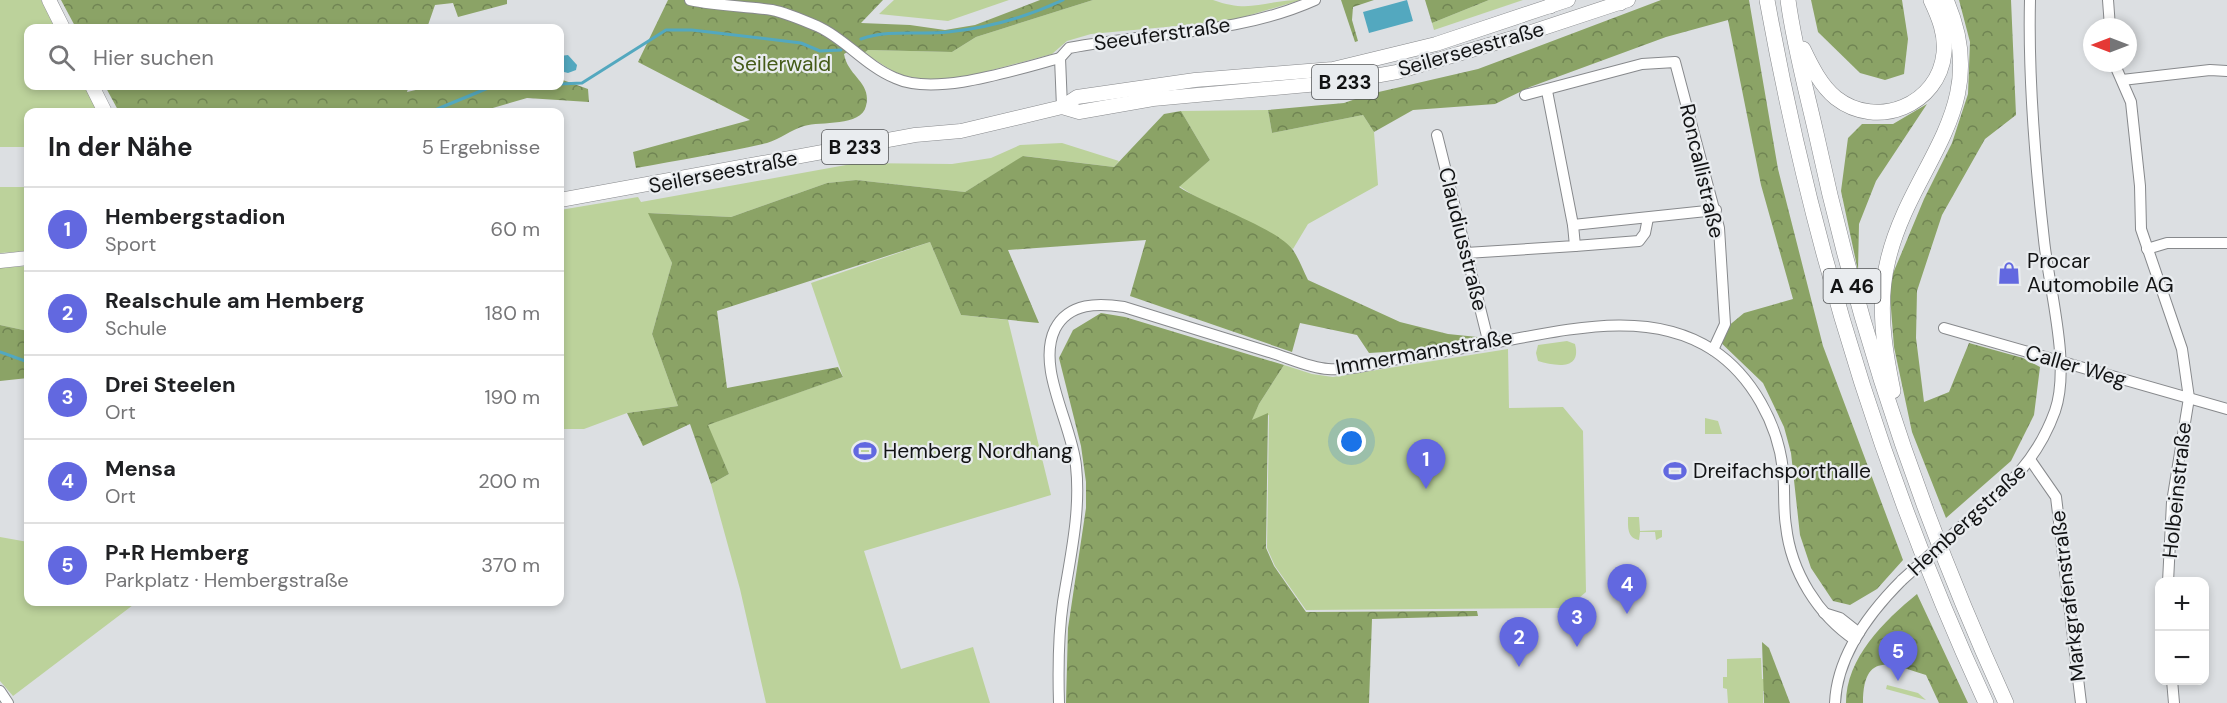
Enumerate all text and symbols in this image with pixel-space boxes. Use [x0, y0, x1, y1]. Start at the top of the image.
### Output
street label: Seeuferstraße [1092, 11, 1232, 57]
street label: Seilerseestraße [1395, 15, 1547, 83]
north arrow [2083, 18, 2137, 72]
search box [24, 24, 564, 90]
icon: search [45, 41, 78, 74]
text: Hier suchen [93, 43, 214, 72]
park label: Seilerwald [733, 50, 831, 78]
road number: B 233 [1312, 65, 1378, 99]
street label: Roncallistraße [1673, 101, 1731, 241]
text: In der Nähe [48, 130, 193, 164]
road number: B 233 [822, 130, 888, 164]
text: 5 Ergebnisse [422, 134, 540, 160]
street label: Seilerseestraße [646, 144, 800, 200]
street label: Claudiusstraße [1432, 164, 1494, 314]
text: Hembergstadion [105, 202, 285, 231]
text: 1 [64, 216, 71, 242]
text: 60 m [491, 216, 540, 242]
text: Sport [105, 231, 156, 257]
place label: Procar Automobile AG [2027, 247, 2174, 299]
shop icon: Procar Automobile AG [1996, 260, 2022, 286]
road number: A 46 [1824, 269, 1880, 303]
text: Realschule am Hemberg [105, 286, 365, 315]
text: 2 [62, 300, 73, 326]
text: 180 m [485, 300, 540, 326]
text: Schule [105, 315, 167, 341]
street label: Immermannstraße [1333, 323, 1515, 381]
street label: Caller Weg [2022, 338, 2130, 394]
text: Drei Steelen [105, 370, 236, 399]
text: 3 [61, 384, 74, 410]
text: 190 m [484, 384, 540, 410]
text: Ort [105, 399, 136, 425]
street label: Holbeinstraße [2156, 421, 2198, 559]
your location [1337, 427, 1366, 456]
place label: Hemberg Nordhang [883, 437, 1073, 465]
sports icon: Hemberg Nordhang [852, 438, 878, 464]
pin: 1 [1406, 440, 1446, 489]
text: Mensa [105, 454, 176, 483]
place label: Dreifachsporthalle [1693, 457, 1871, 485]
sports icon: Dreifachsporthalle [1662, 458, 1688, 484]
street label: Hembergstraße [1902, 458, 2032, 582]
text: 4 [61, 468, 74, 494]
text: 200 m [478, 468, 540, 494]
text: Ort [105, 483, 136, 509]
street label: Markgrafenstraße [2044, 509, 2092, 683]
text: P+R Hemberg [105, 538, 249, 567]
text: 5 [61, 552, 74, 578]
text: 370 m [481, 552, 540, 578]
pin: 4 [1608, 564, 1646, 614]
text: Parkplatz · Hembergstraße [105, 567, 349, 593]
map controls [2155, 577, 2209, 685]
button: + [2155, 577, 2209, 631]
pin: 3 [1558, 598, 1596, 647]
pin: 2 [1500, 618, 1538, 667]
button: − [2155, 631, 2209, 685]
pin: 5 [1878, 632, 1918, 681]

